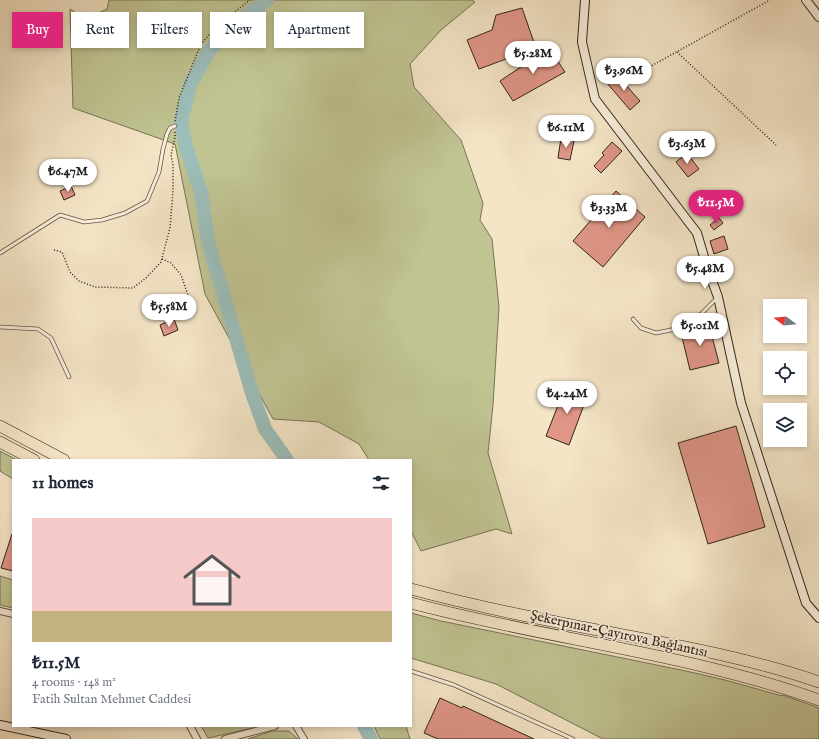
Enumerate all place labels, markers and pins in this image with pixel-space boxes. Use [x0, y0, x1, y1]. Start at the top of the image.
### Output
pin: ₺5.28M [500, 41, 566, 75]
pin: ₺3.96M [591, 58, 657, 92]
pin: ₺6.11M [533, 115, 599, 149]
pin: ₺3.63M [654, 131, 720, 165]
pin: ₺6.47M [35, 159, 101, 193]
pin: ₺11.5M [683, 190, 749, 224]
pin: ₺3.33M [576, 195, 642, 229]
pin: ₺5.48M [672, 256, 738, 290]
pin: ₺5.58M [136, 294, 202, 328]
pin: ₺5.01M [667, 313, 733, 347]
pin: ₺4.24M [534, 381, 600, 415]

